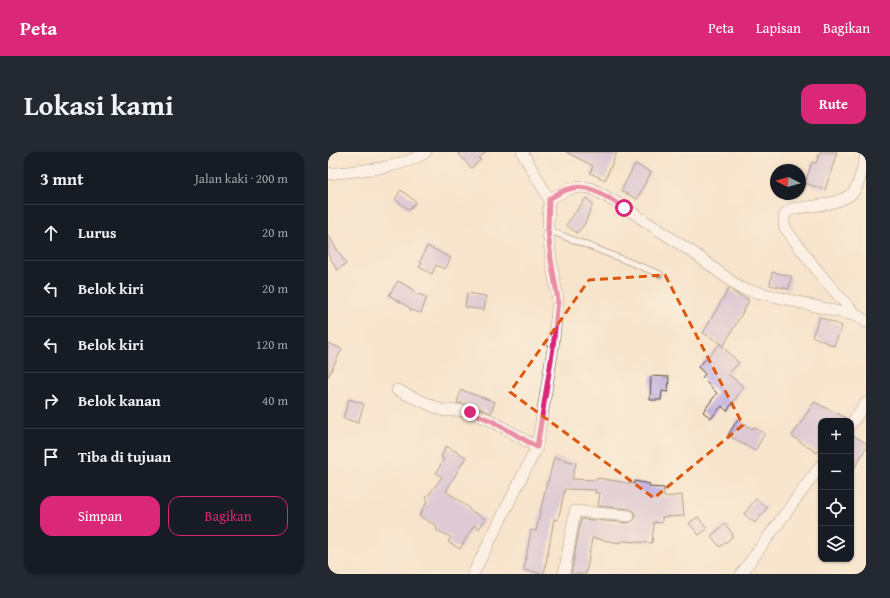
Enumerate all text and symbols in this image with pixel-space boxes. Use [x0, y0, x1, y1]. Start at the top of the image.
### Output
text: Peta [20, 14, 57, 42]
text: Peta [708, 18, 734, 38]
text: Lapisan [756, 18, 801, 38]
text: Bagikan [823, 18, 870, 38]
text: Lokasi kami [24, 84, 174, 125]
button: Rute [801, 84, 866, 124]
north arrow [770, 164, 806, 200]
text: 3 mnt [40, 166, 84, 191]
text: Jalan kaki · 200 m [195, 169, 288, 188]
route start [615, 199, 633, 217]
icon: ahead [40, 222, 62, 244]
text: Lurus [78, 222, 116, 243]
text: 20 m [262, 223, 288, 242]
icon: left [40, 278, 62, 300]
text: Belok kiri [78, 278, 144, 299]
text: 20 m [262, 279, 288, 298]
icon: left [40, 334, 62, 356]
text: Belok kiri [78, 334, 144, 355]
text: 120 m [256, 335, 288, 354]
icon: right [40, 390, 62, 412]
text: Belok kanan [78, 390, 161, 411]
text: 40 m [262, 391, 288, 410]
route end [461, 403, 479, 421]
map controls [818, 418, 854, 562]
button: + [818, 418, 854, 454]
icon: arrive [40, 446, 62, 468]
text: Tiba di tujuan [78, 446, 171, 467]
button: − [818, 454, 854, 490]
button: locate [818, 490, 854, 526]
button: Simpan [40, 496, 160, 536]
button: Bagikan [168, 496, 288, 536]
button: layers [818, 526, 854, 562]

